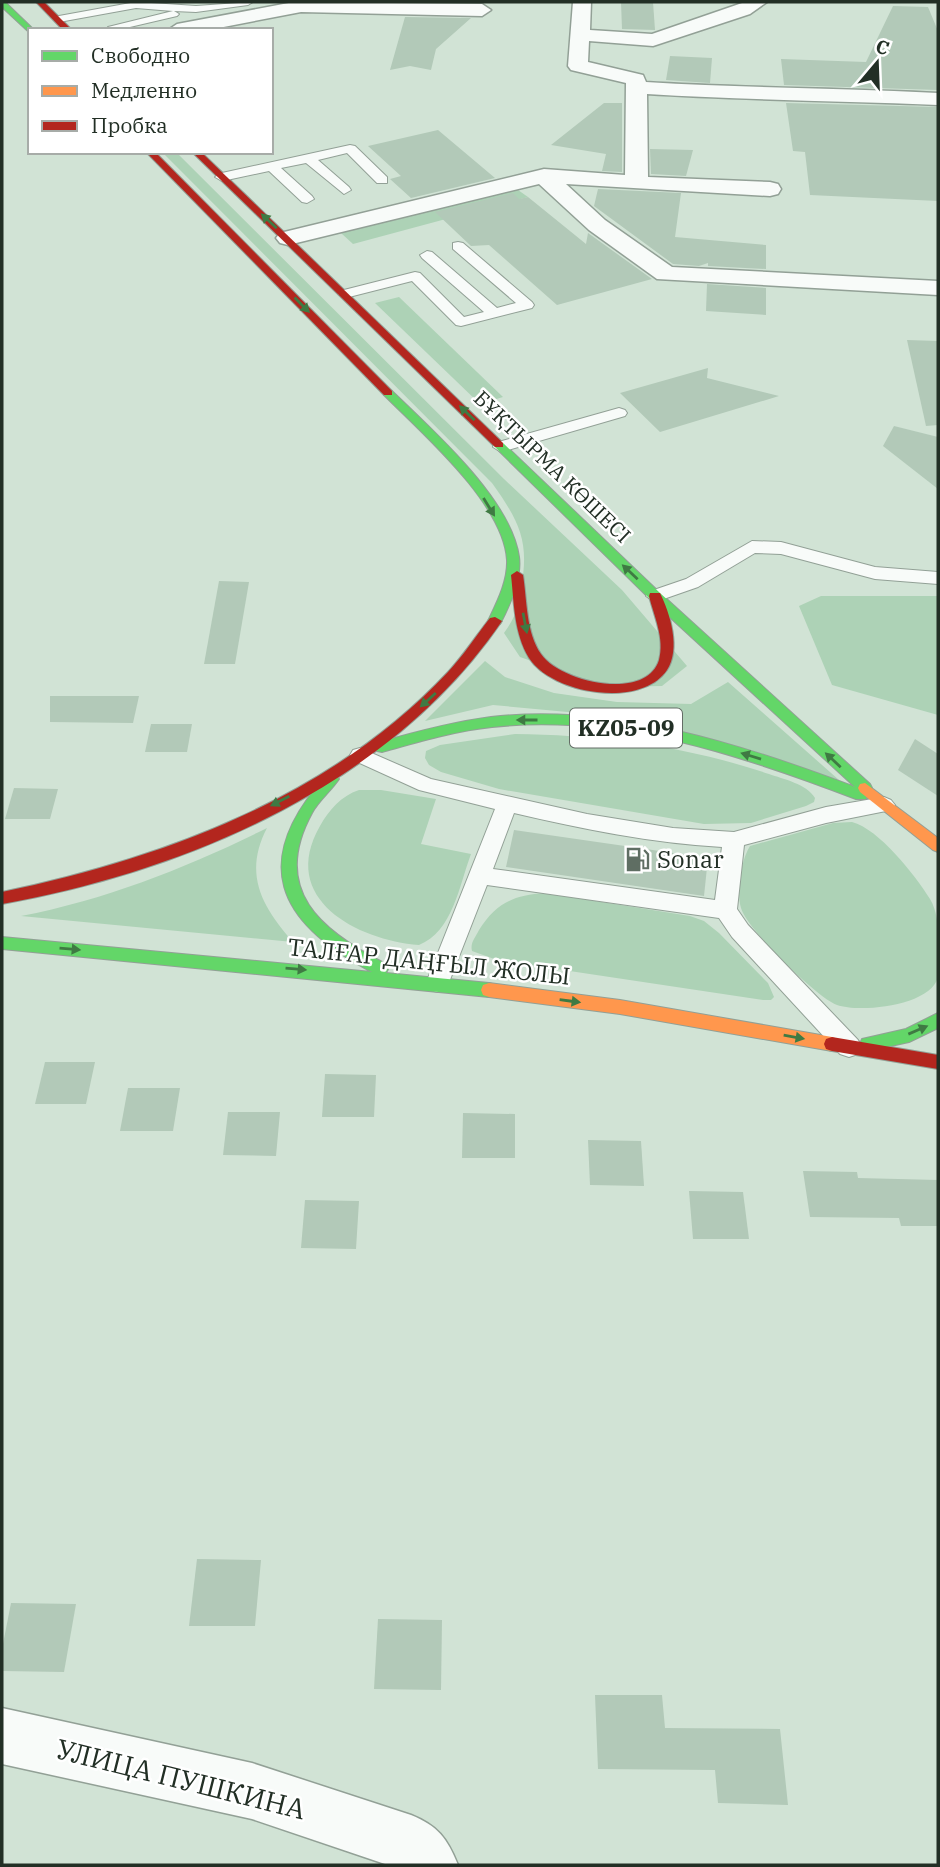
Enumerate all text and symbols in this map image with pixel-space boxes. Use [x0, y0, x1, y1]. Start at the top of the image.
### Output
legend [28, 28, 273, 154]
north arrow [842, 28, 912, 98]
text: С [873, 34, 892, 60]
text: Свободно [91, 41, 190, 69]
text: Медленно [91, 76, 197, 104]
text: Пробка [91, 111, 168, 139]
one-way arrow [261, 213, 278, 229]
one-way arrow [293, 296, 309, 313]
street label: БҰҚТЫРМА КӨШЕСІ [468, 384, 637, 549]
one-way arrow [459, 406, 476, 422]
one-way arrow [483, 497, 496, 516]
one-way arrow [621, 564, 639, 580]
one-way arrow [519, 612, 530, 634]
one-way arrow [420, 691, 437, 707]
road number: KZ05-09 [570, 708, 682, 748]
one-way arrow [516, 714, 538, 726]
one-way arrow [740, 750, 761, 760]
one-way arrow [825, 752, 842, 768]
one-way arrow [270, 795, 290, 806]
place label: Sonar [657, 843, 724, 875]
fuel station icon: Sonar [623, 846, 651, 874]
street label: ТАЛҒАР ДАҢҒЫЛ ЖОЛЫ [286, 930, 572, 992]
one-way arrow [59, 944, 81, 955]
one-way arrow [286, 964, 308, 975]
one-way arrow [559, 995, 581, 1006]
one-way arrow [908, 1024, 928, 1036]
one-way arrow [783, 1031, 805, 1042]
street label: УЛИЦА ПУШКИНА [53, 1730, 310, 1827]

